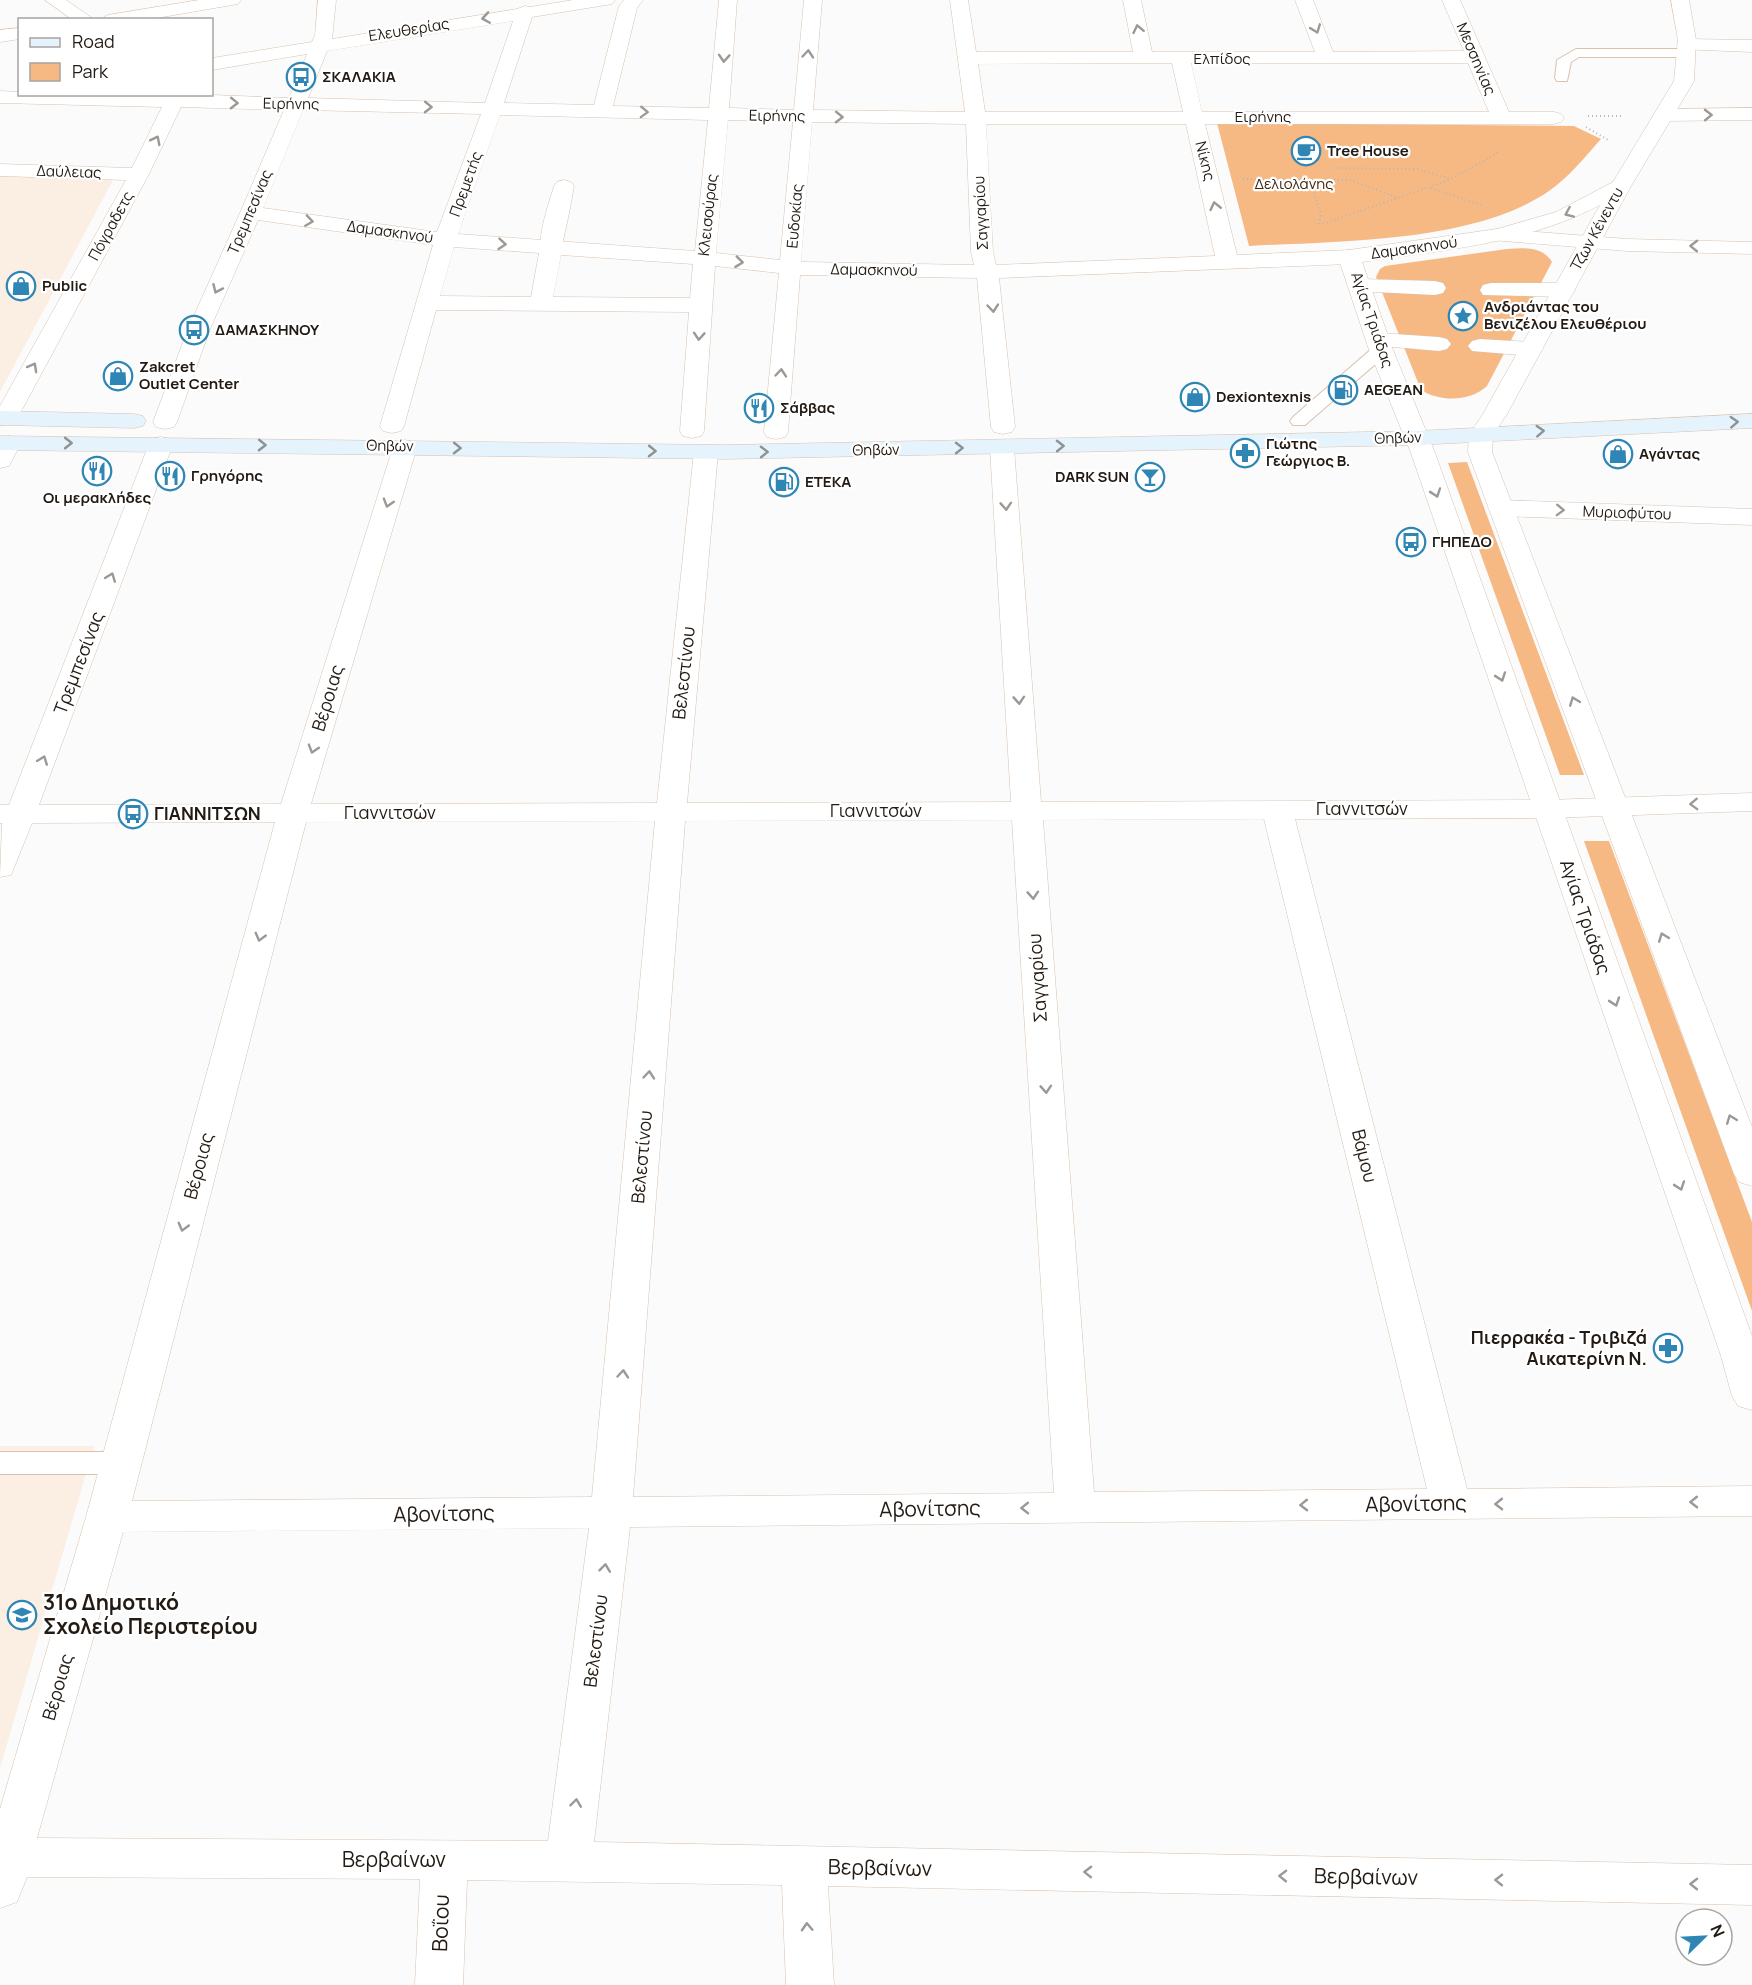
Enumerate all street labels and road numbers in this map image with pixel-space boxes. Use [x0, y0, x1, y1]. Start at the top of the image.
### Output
street label: Ελευθερίας [367, 13, 451, 46]
street label: Μεσσηνίας [1452, 19, 1501, 98]
street label: Ελπίδος [1193, 48, 1251, 69]
street label: Ειρήνης [263, 93, 319, 114]
street label: Ειρήνης [749, 105, 805, 126]
street label: Ειρήνης [1235, 106, 1291, 127]
street label: Νίκης [1190, 139, 1221, 183]
street label: Πρεμετής [444, 148, 487, 220]
street label: Δαύλειας [36, 160, 102, 183]
street label: Τρεμπεσίνας [222, 166, 277, 258]
street label: Κλεισούρας [693, 173, 722, 257]
street label: Σαγγαρίου [968, 175, 993, 251]
street label: Ευδοκίας [781, 183, 808, 249]
street label: Τζων Κένεντυ [1565, 183, 1628, 274]
street label: Πόγραδετς [83, 187, 138, 264]
street label: Δαμασκηνού [345, 215, 435, 248]
street label: Δαμασκηνού [1369, 231, 1459, 264]
street label: Δαμασκηνού [830, 258, 918, 281]
street label: Αγίας Τριάδας [1346, 269, 1399, 371]
street label: Θηβών [1374, 426, 1422, 449]
street label: Θηβών [366, 435, 414, 456]
street label: Θηβών [852, 439, 900, 460]
street label: Μυριοφύτου [1582, 500, 1672, 525]
street label: Τρεμπεσίνας [47, 608, 109, 718]
street label: Βελεστίνου [666, 625, 700, 721]
street label: Βέροιας [306, 661, 349, 734]
street label: Γιαννιτσών [1316, 796, 1408, 820]
street label: Γιαννιτσών [830, 798, 922, 822]
street label: Γιαννιτσών [344, 800, 436, 824]
street label: Αγίας Τριάδας [1555, 856, 1617, 977]
street label: Σαγγαρίου [1022, 933, 1052, 1023]
street label: Βελεστίνου [625, 1109, 657, 1204]
street label: Βάμου [1347, 1127, 1383, 1185]
street label: Βέροιας [178, 1130, 218, 1202]
street label: Αβονίτσης [1365, 1488, 1467, 1518]
street label: Αβονίτσης [879, 1493, 981, 1523]
street label: Αβονίτσης [393, 1498, 495, 1528]
street label: Βελεστίνου [577, 1593, 613, 1689]
street label: Βέροιας [36, 1651, 78, 1723]
street label: Βερβαίνων [342, 1845, 446, 1873]
street label: Βερβαίνων [828, 1852, 933, 1882]
street label: Βερβαίνων [1314, 1861, 1419, 1891]
street label: Βοΐου [425, 1894, 455, 1952]

